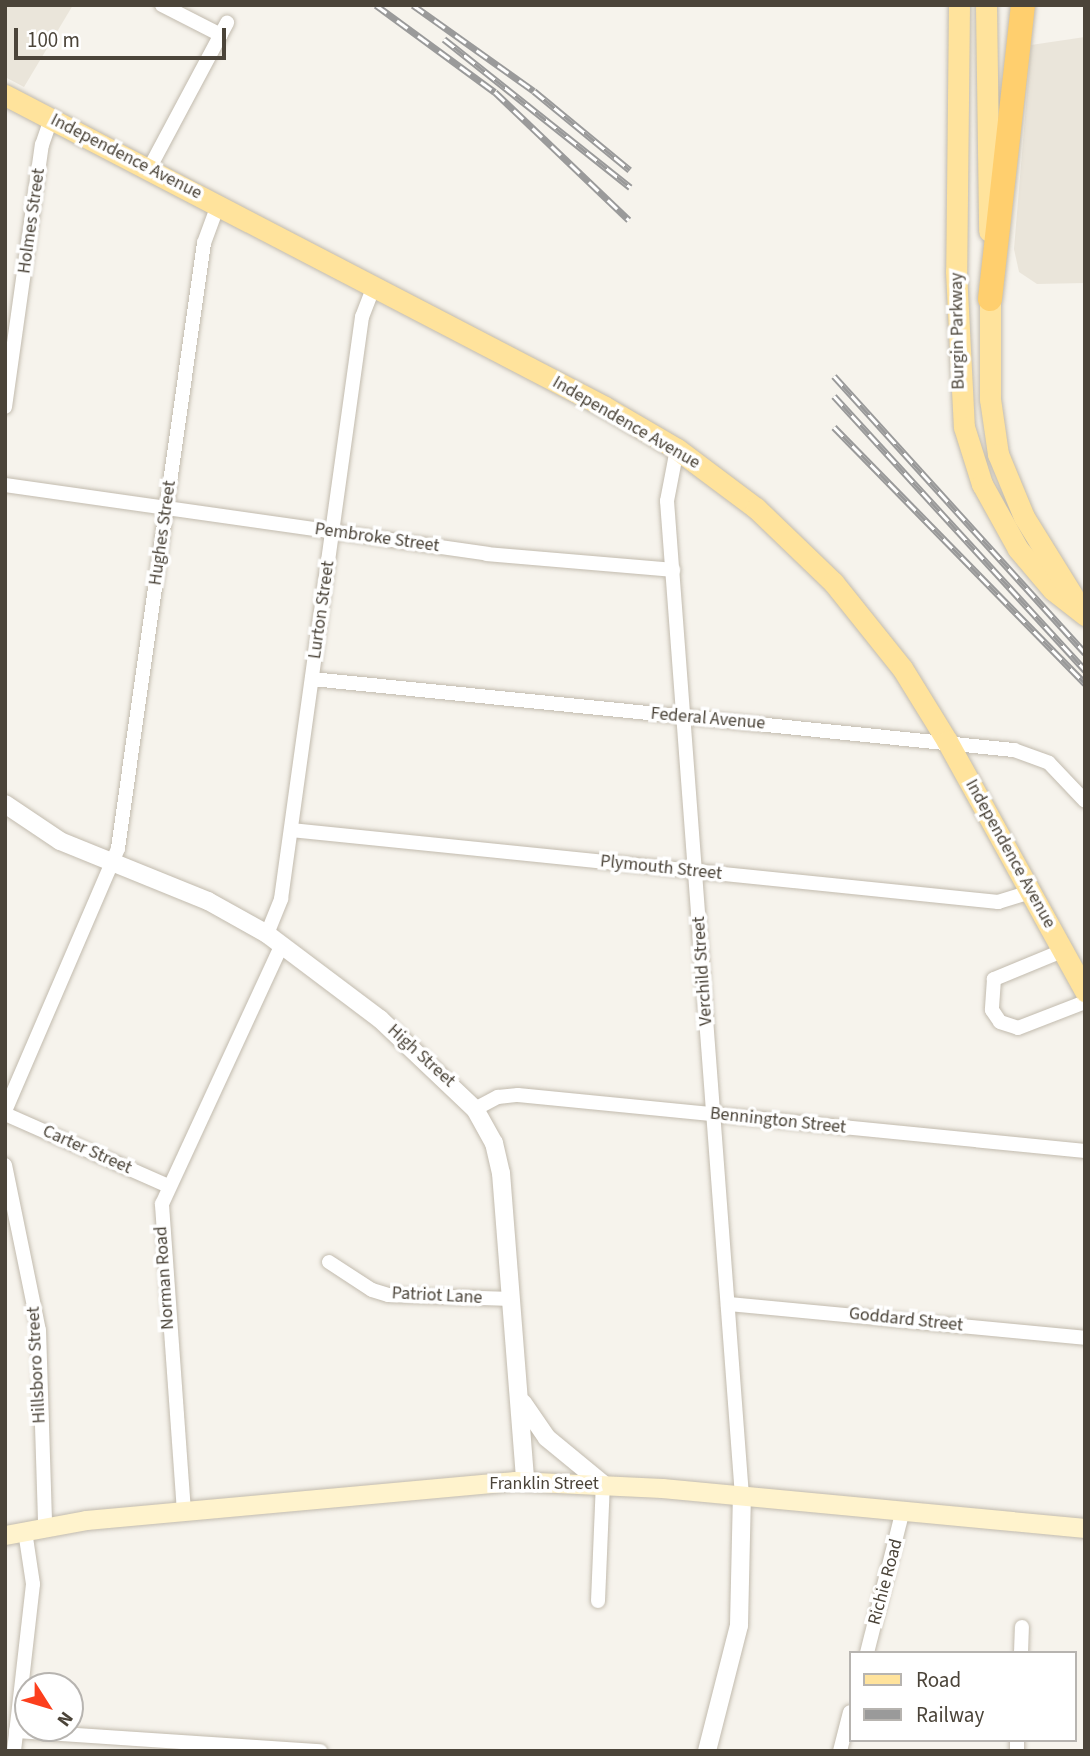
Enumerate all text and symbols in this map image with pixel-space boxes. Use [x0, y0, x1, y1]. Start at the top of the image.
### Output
scale bar [18, 14, 229, 58]
text: 100 m [27, 25, 80, 55]
street label: Independence Avenue [47, 110, 205, 204]
street label: Holmes Street [14, 167, 50, 275]
street label: Burgin Parkway [946, 272, 970, 390]
street label: Independence Avenue [548, 372, 704, 474]
street label: Hughes Street [145, 479, 181, 587]
street label: Pembroke Street [313, 519, 441, 557]
street label: Lurton Street [304, 560, 340, 660]
street label: Federal Avenue [650, 703, 766, 735]
street label: Independence Avenue [960, 776, 1060, 932]
street label: Plymouth Street [599, 851, 723, 885]
street label: Verchild Street [688, 916, 718, 1026]
street label: High Street [383, 1020, 459, 1092]
street label: Bennington Street [709, 1103, 847, 1139]
street label: Carter Street [39, 1121, 135, 1179]
street label: Norman Road [151, 1226, 179, 1330]
street label: Patriot Lane [391, 1283, 483, 1309]
street label: Goddard Street [848, 1303, 964, 1337]
street label: Hillsboro Street [23, 1306, 51, 1424]
street label: Franklin Street [489, 1473, 599, 1495]
street label: Richie Road [864, 1537, 908, 1627]
legend [848, 1651, 1076, 1742]
text: Road [916, 1665, 961, 1695]
north arrow [14, 1672, 84, 1742]
text: Railway [916, 1700, 984, 1730]
text: N [50, 1706, 79, 1732]

